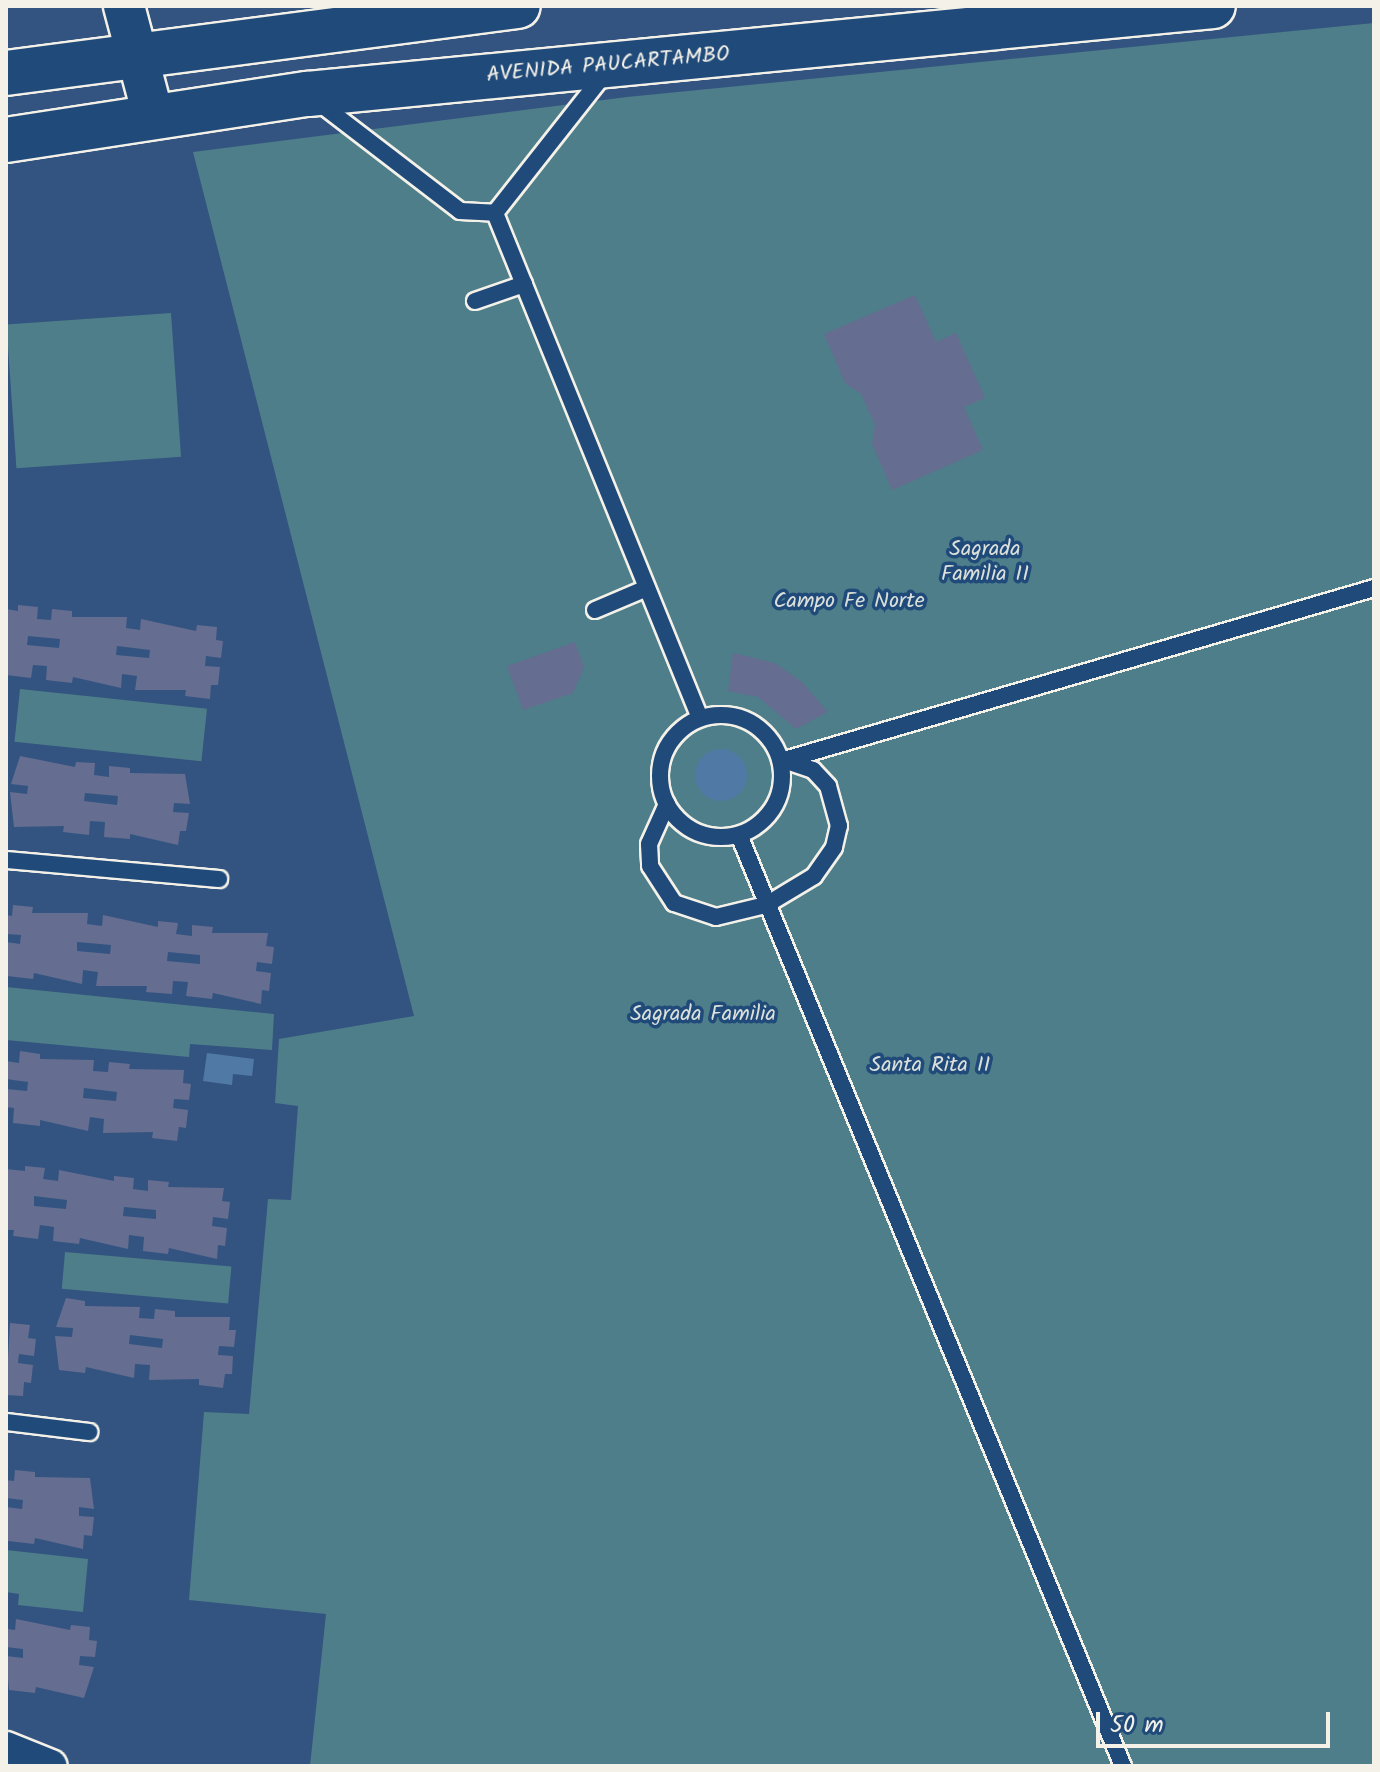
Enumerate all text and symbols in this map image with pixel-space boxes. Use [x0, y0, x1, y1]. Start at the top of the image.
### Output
street label: AVENIDA PAUCARTAMBO [485, 41, 731, 89]
park label: Sagrada Familia II [941, 536, 1029, 588]
park label: Campo Fe Norte [773, 589, 925, 615]
park label: Sagrada Familia [630, 1002, 776, 1028]
park label: Santa Rita II [870, 1053, 990, 1079]
scale bar [1100, 1696, 1334, 1746]
text: 50 m [1110, 1706, 1164, 1745]

